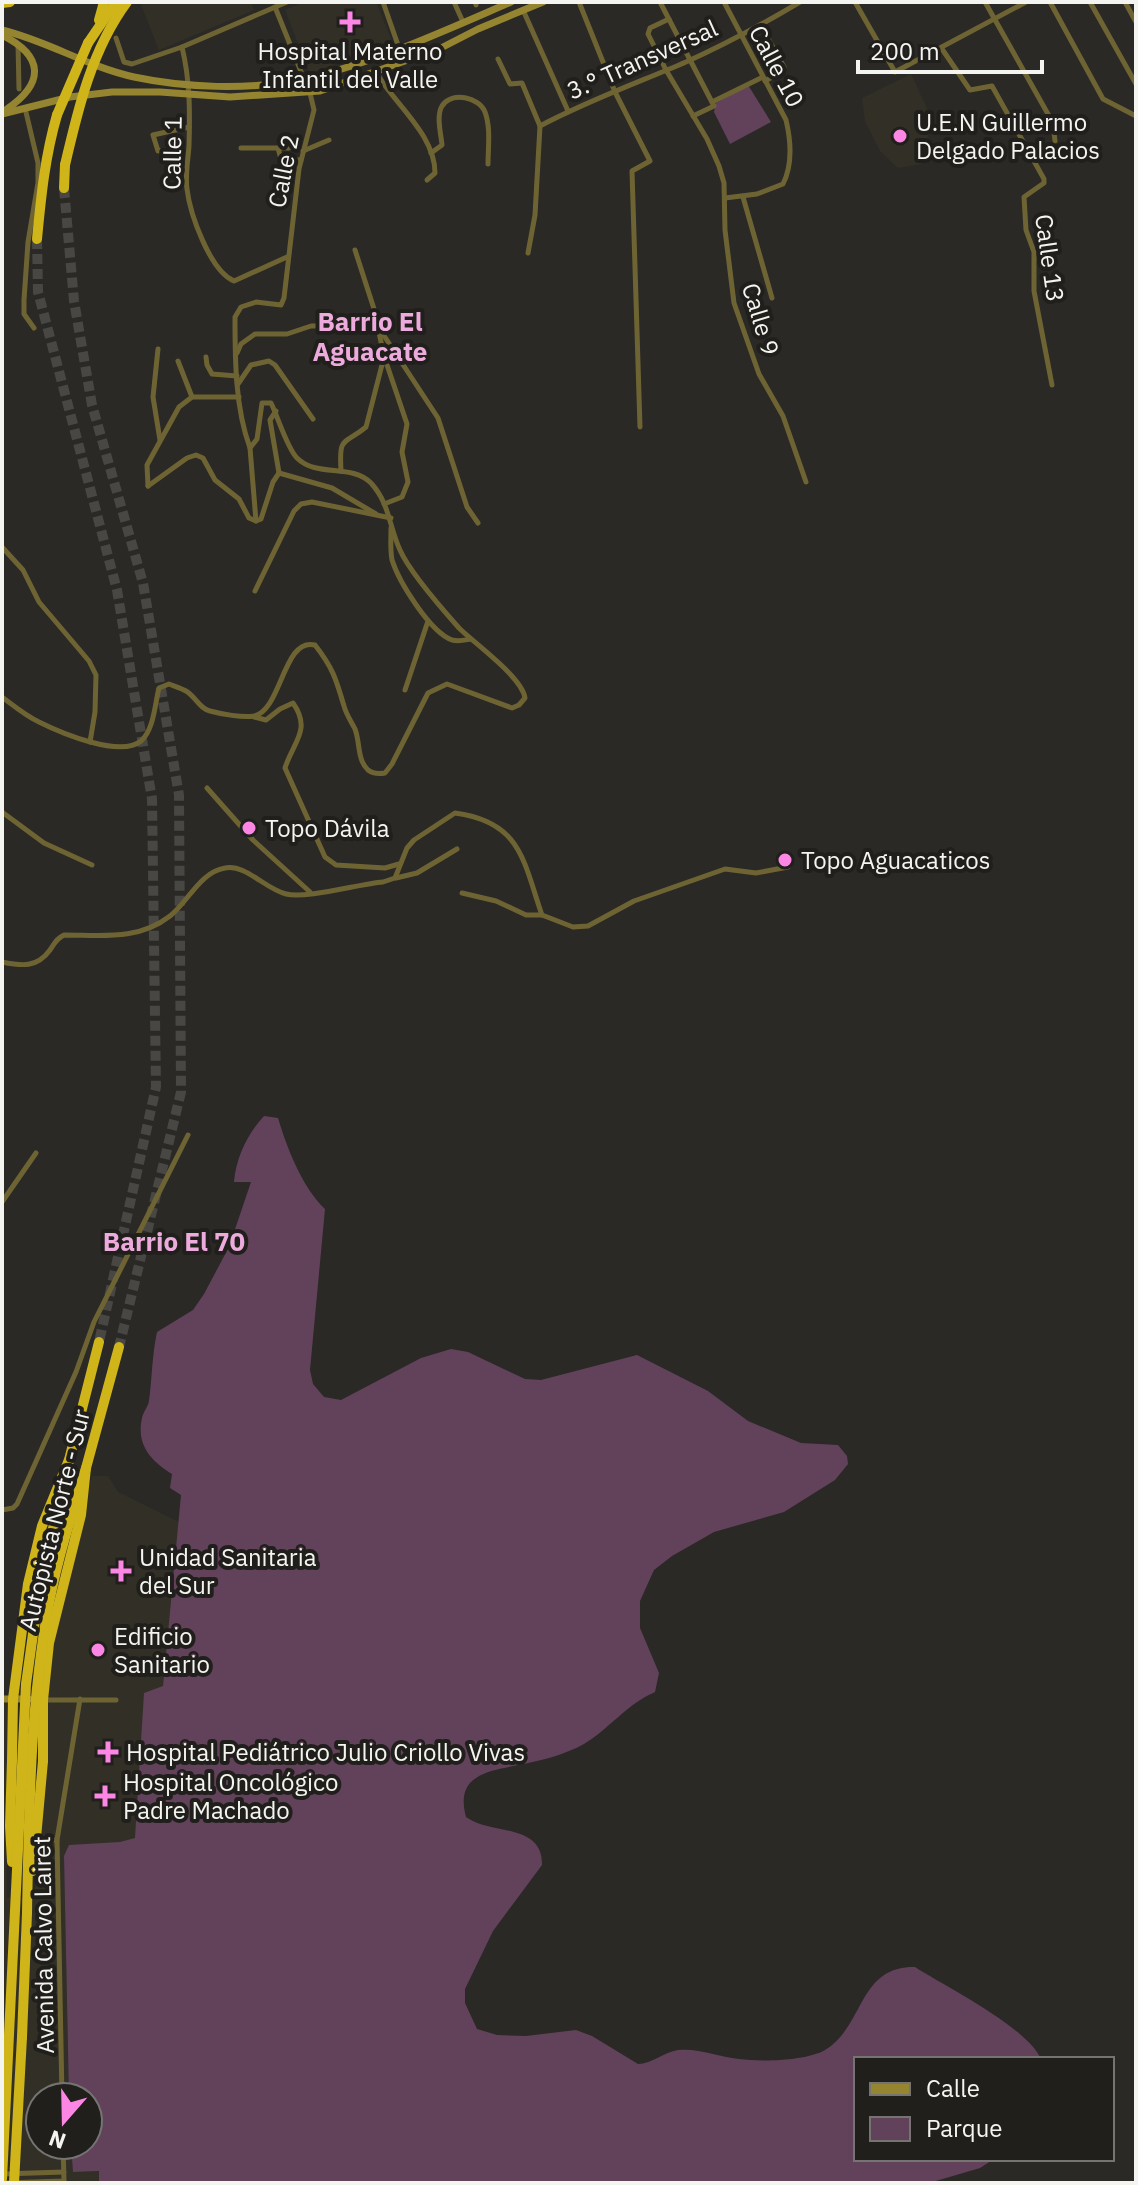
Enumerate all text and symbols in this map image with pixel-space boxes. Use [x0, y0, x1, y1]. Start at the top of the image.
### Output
marker: Hospital Materno Infantil del Valle [339, 11, 361, 33]
street label: 3.° Transversal [562, 12, 722, 106]
street label: Calle 10 [742, 20, 812, 112]
scale bar [858, 24, 1042, 74]
place label: Hospital Materno Infantil del Valle [257, 35, 443, 95]
text: 200 m [870, 35, 940, 67]
place label: U.E.N Guillermo Delgado Palacios [916, 106, 1100, 166]
street label: Calle 1 [155, 116, 189, 190]
marker: U.E.N Guillermo Delgado Palacios [891, 127, 909, 145]
street label: Calle 2 [260, 132, 306, 210]
street label: Calle 13 [1028, 212, 1072, 304]
street label: Calle 9 [735, 279, 787, 359]
district label: Barrio El Aguacate [313, 304, 427, 368]
place label: Topo Dávila [265, 812, 390, 844]
marker: Topo Dávila [240, 819, 258, 837]
place label: Topo Aguacaticos [801, 844, 990, 876]
marker: Topo Aguacaticos [776, 851, 794, 869]
district label: Barrio El 70 [103, 1224, 245, 1258]
street label: Autopista Norte - Sur [11, 1406, 97, 1634]
place label: Unidad Sanitaria del Sur [139, 1541, 317, 1601]
marker: Unidad Sanitaria del Sur [110, 1560, 132, 1582]
place label: Edificio Sanitario [114, 1620, 210, 1680]
marker: Edificio Sanitario [89, 1641, 107, 1659]
place label: Hospital Pediátrico Julio Criollo Vivas [126, 1736, 525, 1768]
marker: Hospital Pediátrico Julio Criollo Vivas [97, 1741, 119, 1763]
place label: Hospital Oncológico Padre Machado [123, 1766, 338, 1826]
marker: Hospital Oncológico Padre Machado [94, 1785, 116, 1807]
street label: Avenida Calvo Lairet [25, 1836, 61, 2054]
legend [854, 2057, 1114, 2161]
text: Calle [926, 2072, 980, 2104]
north arrow [24, 2081, 104, 2161]
text: Parque [926, 2112, 1003, 2144]
text: N [45, 2124, 69, 2157]

